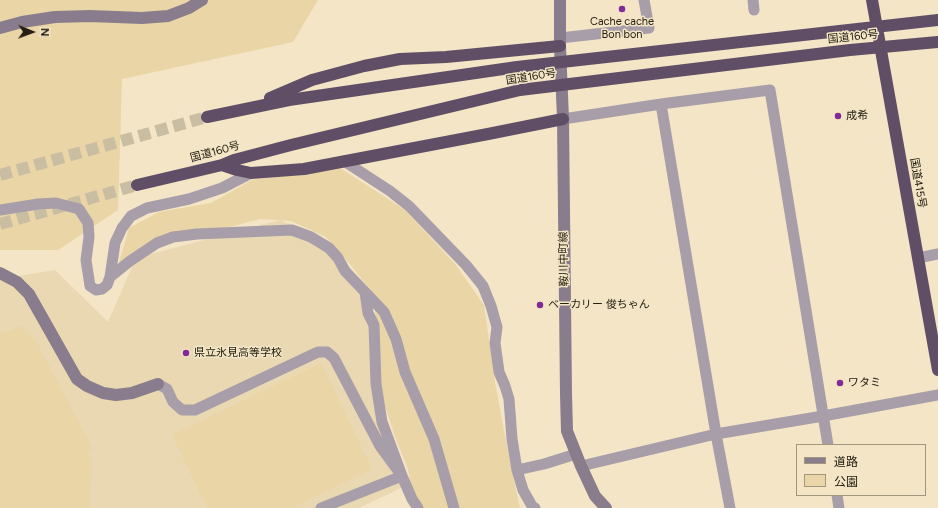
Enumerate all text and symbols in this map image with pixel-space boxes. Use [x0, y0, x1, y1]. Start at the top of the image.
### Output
marker: Cache cache Bon bon [617, 4, 627, 14]
north arrow [12, 12, 52, 52]
place label: Cache cache Bon bon [590, 15, 654, 41]
text: N [38, 28, 51, 37]
street label: 国道160号 [827, 28, 879, 46]
street label: 国道160号 [505, 67, 557, 87]
place label: 成希 [846, 109, 868, 123]
marker: 成希 [833, 111, 843, 121]
street label: 国道160号 [189, 139, 241, 165]
street label: 国道415号 [907, 157, 929, 209]
street label: 鞍川中町線 [557, 231, 571, 287]
place label: ベーカリー 俊ちゃん [548, 298, 650, 312]
marker: ベーカリー 俊ちゃん [535, 300, 545, 310]
place label: 県立氷見高等学校 [194, 346, 282, 360]
marker: 県立氷見高等学校 [181, 348, 191, 358]
place label: ワタミ [848, 376, 881, 390]
marker: ワタミ [835, 378, 845, 388]
legend [796, 444, 926, 496]
text: 道路 [834, 455, 858, 469]
text: 公園 [834, 475, 858, 489]

